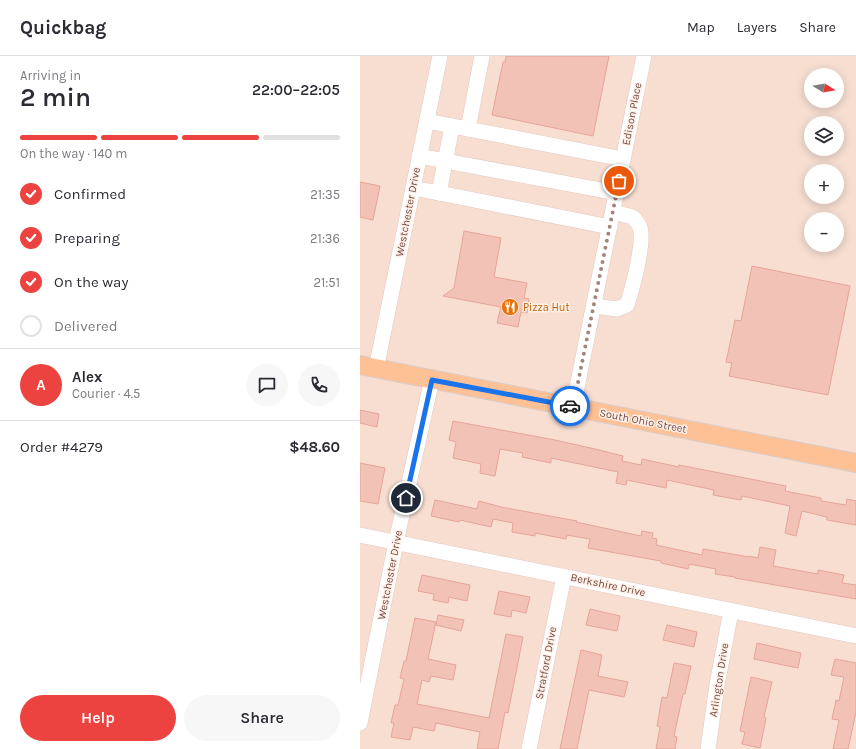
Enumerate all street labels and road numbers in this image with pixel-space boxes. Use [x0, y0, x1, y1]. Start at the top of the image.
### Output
street label: Edison Place [620, 81, 645, 146]
street label: Westchester Drive [393, 166, 423, 258]
street label: South Ohio Street [598, 406, 688, 436]
street label: Westchester Drive [375, 529, 405, 621]
street label: Berkshire Drive [569, 571, 647, 599]
street label: Stratford Drive [533, 625, 559, 700]
street label: Arlington Drive [707, 642, 731, 718]

